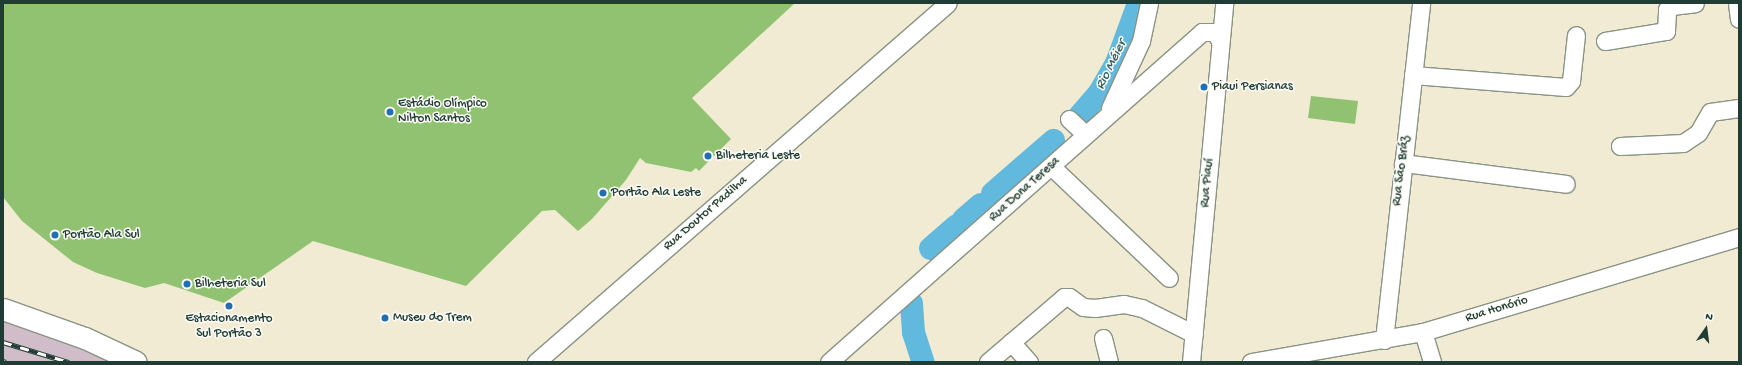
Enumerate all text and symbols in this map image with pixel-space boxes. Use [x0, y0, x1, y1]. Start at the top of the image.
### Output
water label: Rio Méier [1093, 37, 1131, 93]
place label: Piaui Persianas [1212, 79, 1293, 95]
marker: Piaui Persianas [1199, 82, 1209, 92]
place label: Estádio Olímpico Nilton Santos [398, 97, 487, 128]
marker: Estádio Olímpico Nilton Santos [385, 107, 395, 117]
street label: Rua São Bráz [1390, 135, 1414, 207]
place label: Bilheteria Leste [716, 148, 800, 164]
marker: Bilheteria Leste [703, 151, 713, 161]
street label: Rua Dona Teresa [986, 154, 1064, 226]
street label: Rua Piauí [1198, 158, 1218, 208]
street label: Rua Doutor Padilha [661, 173, 751, 255]
place label: Portão Ala Leste [611, 185, 701, 201]
marker: Portão Ala Leste [598, 188, 608, 198]
place label: Portão Ala Sul [63, 227, 140, 243]
marker: Portão Ala Sul [50, 230, 60, 240]
place label: Bilheteria Sul [195, 276, 266, 292]
marker: Bilheteria Sul [182, 279, 192, 289]
street label: Rua Honório [1464, 293, 1530, 327]
marker: Estacionamento Sul Portão 3 [224, 301, 234, 311]
north arrow [1686, 309, 1726, 349]
place label: Museu do Trem [393, 310, 472, 326]
text: N [1704, 311, 1714, 324]
place label: Estacionamento Sul Portão 3 [186, 312, 272, 343]
marker: Museu do Trem [380, 313, 390, 323]

